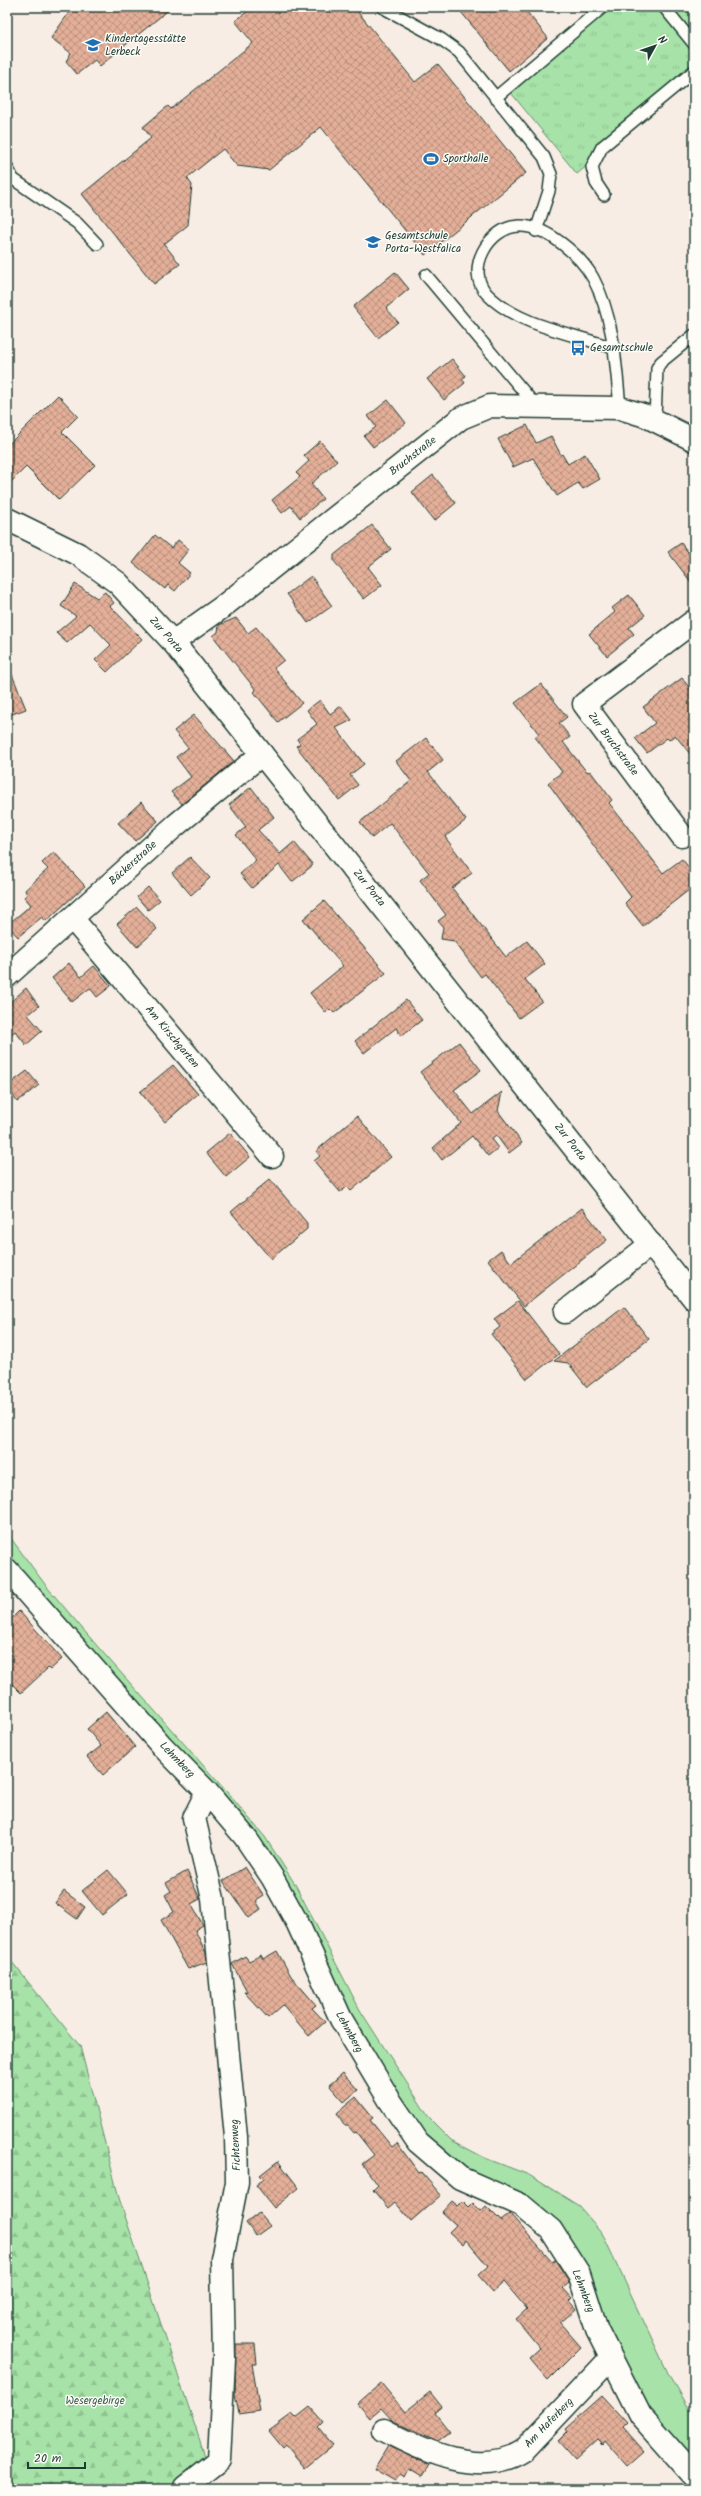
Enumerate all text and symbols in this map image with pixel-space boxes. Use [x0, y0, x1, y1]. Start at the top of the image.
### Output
north arrow [635, 26, 675, 66]
place label: Kindertagesstätte Lerbeck [105, 30, 186, 61]
text: N [653, 32, 671, 49]
school or university icon: Kindertagesstätte Lerbeck [84, 36, 102, 54]
sports icon: Sporthalle [422, 150, 440, 168]
place label: Sporthalle [443, 150, 488, 168]
place label: Gesamtschule Porta-Westfalica [385, 227, 461, 258]
school or university icon: Gesamtschule Porta-Westfalica [364, 233, 382, 251]
bus stop icon: Gesamtschule [569, 339, 587, 357]
place label: Gesamtschule [590, 339, 653, 357]
street label: Bruchstraße [385, 432, 441, 480]
street label: Zur Porta [145, 613, 187, 657]
street label: Zur Bruchstraße [583, 708, 643, 780]
street label: Bäckerstraße [105, 836, 161, 890]
street label: Zur Porta [348, 865, 390, 911]
street label: Am Kirschgarten [140, 1002, 204, 1072]
street label: Zur Porta [549, 1119, 591, 1165]
street label: Lehmberg [155, 1737, 199, 1783]
street label: Lehmberg [330, 2008, 368, 2056]
street label: Fichtenweg [226, 2119, 246, 2171]
street label: Lehmberg [566, 2267, 600, 2315]
park label: Wesergebirge [65, 2392, 125, 2410]
street label: Am Haferberg [520, 2393, 578, 2453]
scale bar [28, 2444, 85, 2470]
text: 20 m [34, 2449, 62, 2468]

